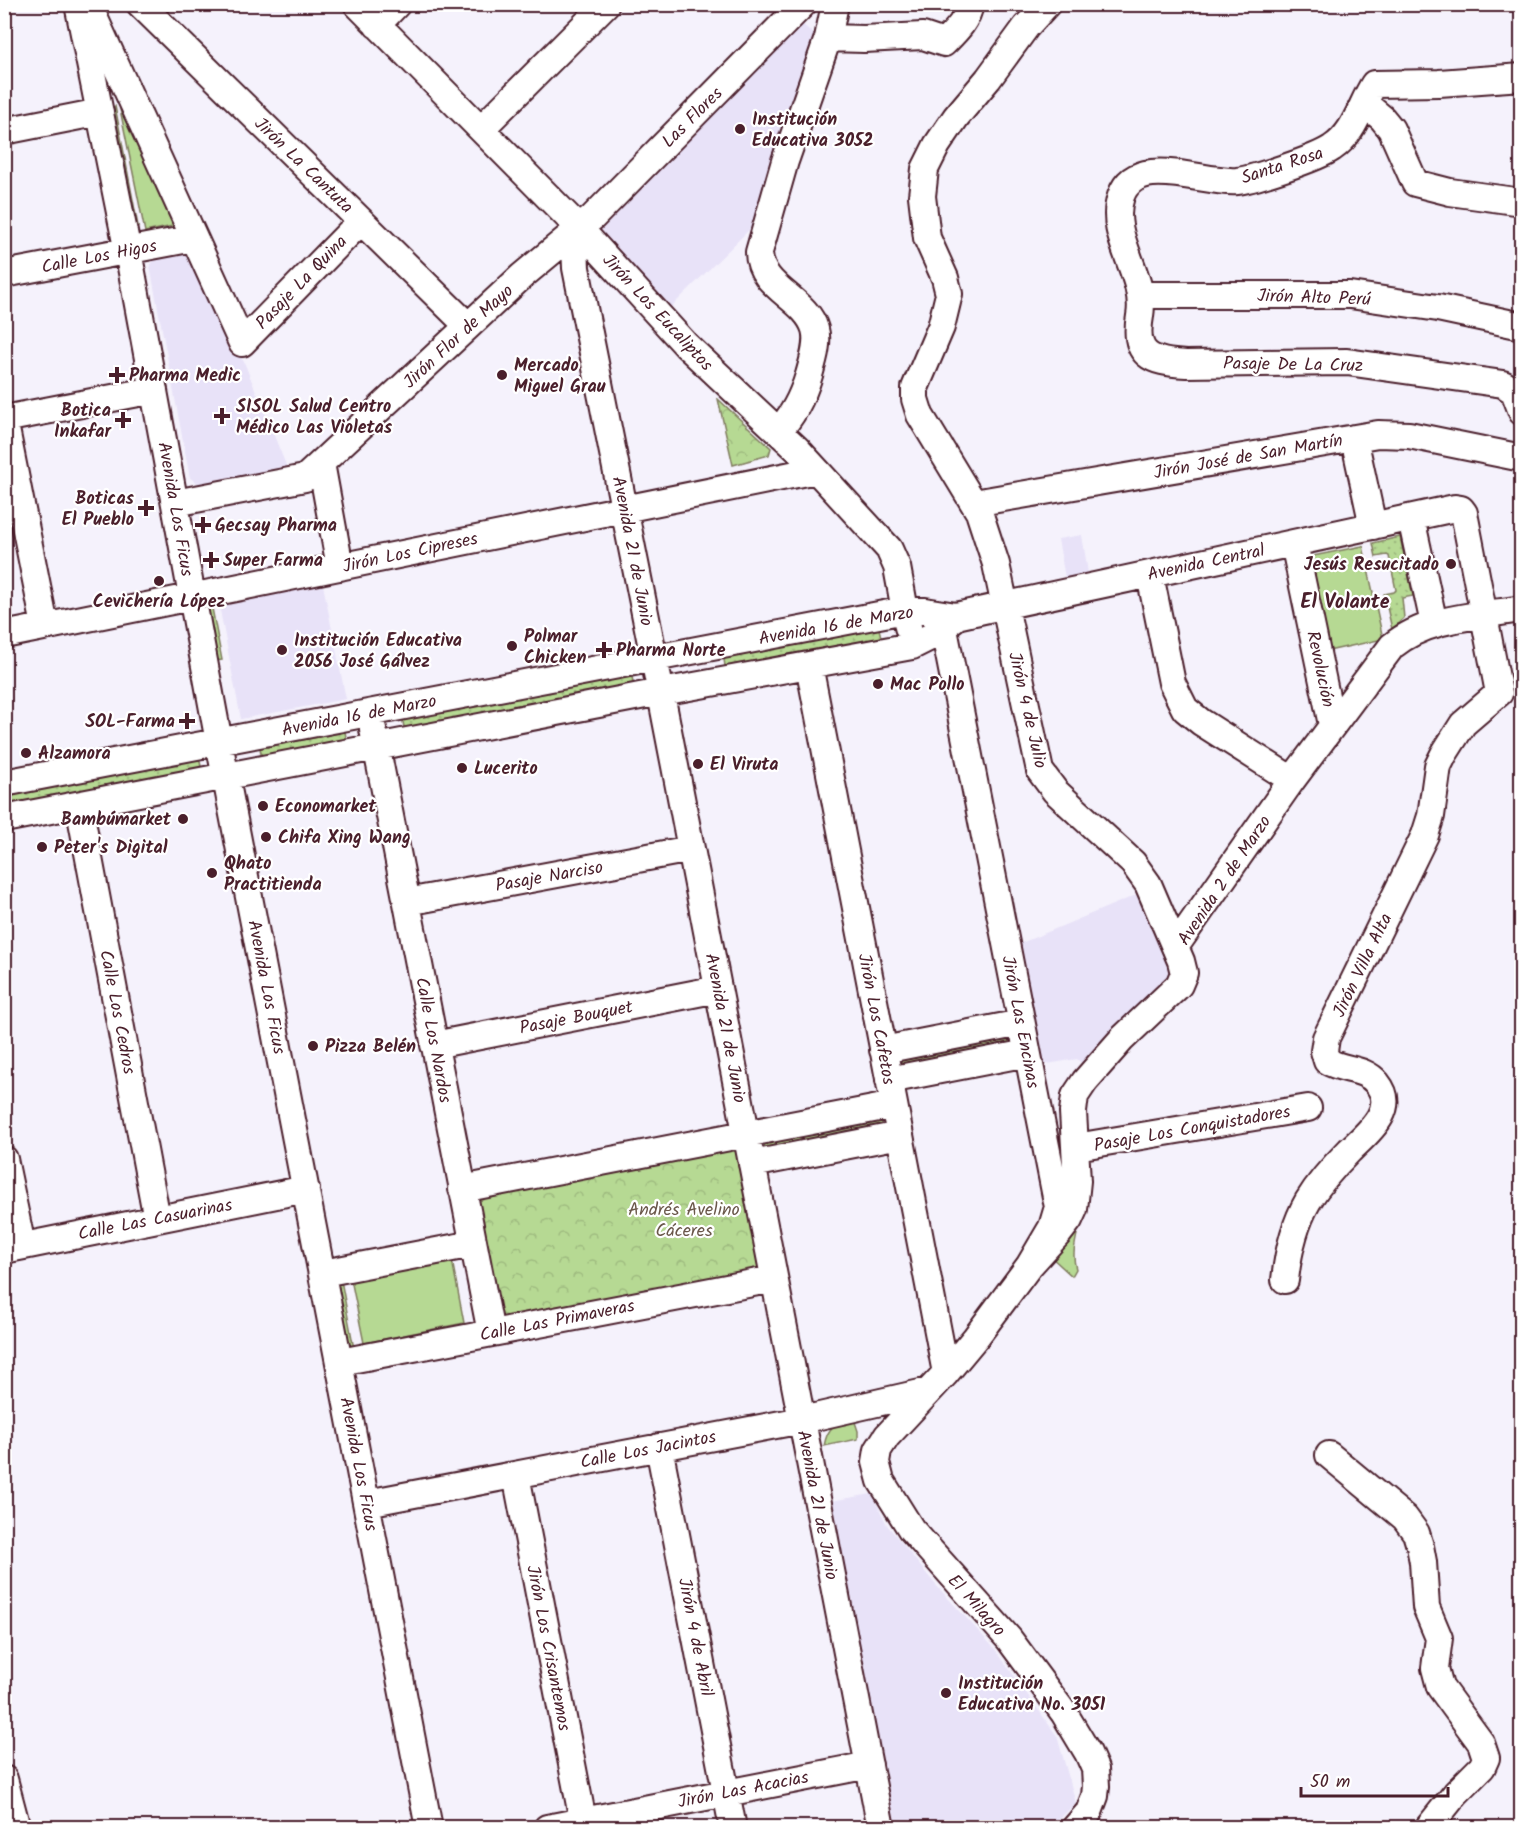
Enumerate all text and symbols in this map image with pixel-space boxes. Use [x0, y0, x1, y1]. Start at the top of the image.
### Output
street label: Las Flores [656, 80, 731, 155]
place label: Institución Educativa 3052 [752, 106, 874, 156]
street label: Jirón La Cantuta [247, 111, 359, 221]
marker: Institución Educativa 3052 [733, 122, 747, 136]
street label: Santa Rosa [1238, 140, 1327, 193]
street label: Pasaje La Quina [249, 229, 355, 337]
street label: Calle Los Higos [39, 232, 160, 283]
street label: Jirón Los Eucaliptos [594, 247, 720, 379]
street label: Jirón Flor de Mayo [397, 278, 521, 396]
street label: Jirón Alto Perú [1257, 282, 1372, 315]
street label: Pasaje De La Cruz [1223, 350, 1363, 381]
place label: Mercado Miguel Grau [514, 352, 606, 402]
place label: Pharma Medic [129, 362, 241, 391]
marker: Pharma Medic [110, 368, 124, 382]
marker: Mercado Miguel Grau [495, 368, 509, 382]
place label: SISOL Salud Centro Médico Las Violetas [236, 393, 393, 443]
place label: Botica Inkafar [54, 397, 112, 447]
marker: SISOL Salud Centro Médico Las Violetas [213, 407, 231, 425]
marker: Botica Inkafar [116, 413, 130, 427]
street label: Jirón José de San Martín [1151, 427, 1345, 488]
street label: Avenida Los Ficus [148, 440, 201, 579]
street label: Avenida 21 de Junio [603, 474, 660, 629]
place label: Boticas El Pueblo [62, 485, 135, 535]
marker: Boticas El Pueblo [139, 501, 153, 515]
place label: Gecsay Pharma [215, 512, 337, 541]
marker: Gecsay Pharma [196, 518, 210, 532]
street label: Jirón Los Cipreses [340, 525, 481, 582]
street label: Avenida Central [1145, 537, 1268, 590]
place label: Super Farma [223, 547, 323, 576]
place label: Jesús Resucitado [1304, 551, 1439, 580]
marker: Super Farma [204, 553, 218, 567]
marker: Jesús Resucitado [1444, 557, 1458, 571]
marker: Cevichería López [152, 574, 166, 588]
district label: El Volante [1300, 587, 1390, 619]
place label: Cevichería López [93, 588, 225, 617]
street label: Avenida 16 de Marzo [756, 599, 916, 654]
place label: Polmar Chicken [524, 623, 586, 673]
place label: Institución Educativa 2056 José Gálvez [294, 627, 462, 677]
street label: Revolución [1297, 628, 1342, 710]
place label: Pharma Norte [616, 637, 726, 666]
marker: Polmar Chicken [505, 639, 519, 653]
marker: Institución Educativa 2056 José Gálvez [275, 643, 289, 657]
marker: Pharma Norte [597, 643, 611, 657]
street label: Jirón 4 de Julio [999, 649, 1054, 772]
place label: Mac Pollo [890, 671, 964, 700]
marker: Mac Pollo [871, 677, 885, 691]
street label: Avenida 16 de Marzo [279, 687, 439, 746]
place label: SOL-Farma [85, 708, 175, 737]
marker: SOL-Farma [180, 714, 194, 728]
place label: Alzamora [38, 740, 111, 769]
marker: Alzamora [19, 746, 33, 760]
place label: El Viruta [710, 751, 778, 780]
place label: Lucerito [474, 755, 538, 784]
marker: El Viruta [691, 757, 705, 771]
marker: Lucerito [455, 761, 469, 775]
place label: Economarket [275, 793, 377, 822]
marker: Economarket [256, 799, 270, 813]
place label: Bambúmarket [61, 806, 172, 835]
street label: Avenida 2 de Marzo [1171, 810, 1280, 952]
marker: Bambúmarket [176, 812, 190, 826]
place label: Chifa Xing Wang [278, 824, 411, 853]
marker: Chifa Xing Wang [259, 830, 273, 844]
place label: Peter's Digital [54, 834, 168, 863]
marker: Peter's Digital [35, 840, 49, 854]
place label: Qhato Practitienda [224, 850, 322, 900]
street label: Pasaje Narciso [493, 854, 605, 901]
marker: Qhato Practitienda [205, 866, 219, 880]
street label: Jirón Villa Alta [1326, 909, 1401, 1023]
street label: Avenida Los Ficus [238, 918, 293, 1057]
street label: Calle Los Cedros [90, 948, 143, 1077]
street label: Avenida 21 de Junio [696, 951, 753, 1106]
street label: Jirón Los Cafetos [849, 951, 903, 1088]
street label: Jirón Las Encinas [992, 953, 1047, 1092]
street label: Calle Los Nardos [406, 975, 459, 1106]
street label: Pasaje Bouquet [517, 993, 636, 1044]
place label: Pizza Belén [325, 1033, 416, 1062]
marker: Pizza Belén [306, 1039, 320, 1053]
street label: Pasaje Los Conquistadores [1092, 1098, 1293, 1161]
street label: Calle Las Casuarinas [76, 1191, 235, 1250]
park label: Andrés Avelino Cáceres [628, 1196, 740, 1246]
street label: Calle Las Primaveras [477, 1292, 637, 1351]
street label: Avenida Los Ficus [330, 1395, 385, 1534]
street label: Calle Los Jacintos [578, 1423, 719, 1478]
street label: Avenida 21 de Junio [788, 1428, 845, 1583]
street label: Jirón Los Crisantemos [517, 1563, 578, 1734]
street label: El Milagro [940, 1568, 1012, 1644]
street label: Jirón 4 de Abril [669, 1576, 720, 1700]
place label: Institución Educativa No. 3051 [958, 1670, 1106, 1720]
marker: Institución Educativa No. 3051 [939, 1686, 953, 1700]
scale bar [1301, 1760, 1448, 1798]
street label: Jirón Las Acacias [675, 1764, 811, 1817]
text: 50 m [1310, 1768, 1350, 1797]

